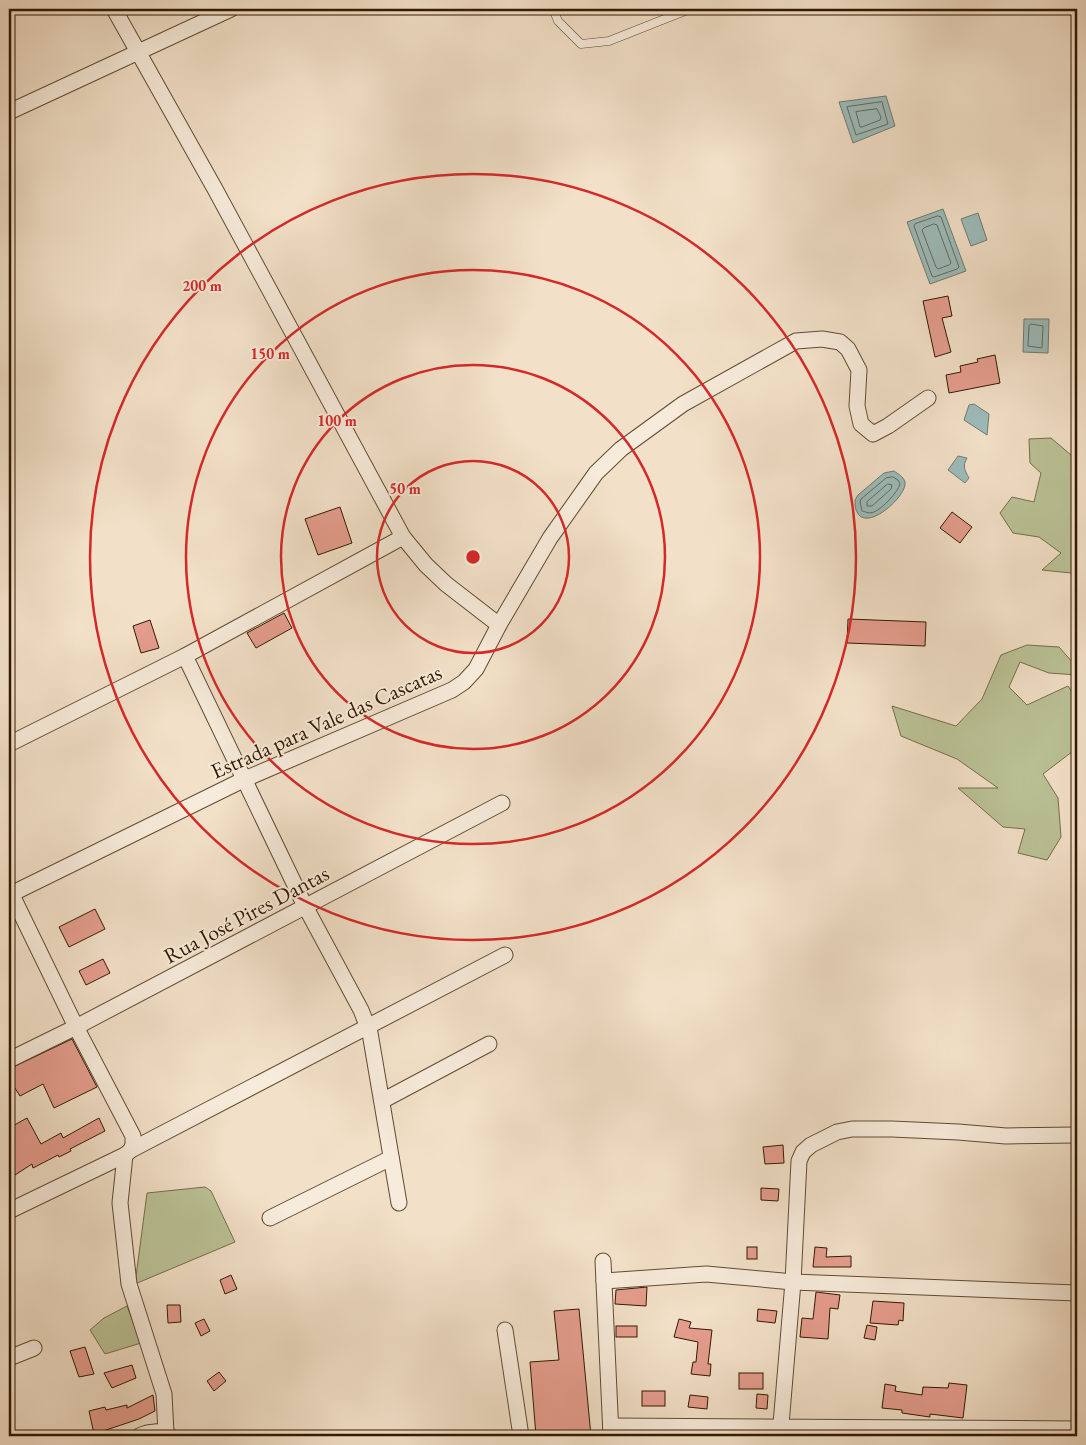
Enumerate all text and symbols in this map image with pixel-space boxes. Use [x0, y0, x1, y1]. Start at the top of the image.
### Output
text: 200 m [182, 276, 222, 295]
text: 150 m [250, 344, 290, 363]
text: 100 m [317, 411, 357, 430]
text: 50 m [389, 479, 421, 498]
centre of rings [464, 548, 482, 566]
street label: Estrada para Vale das Cascatas [206, 657, 446, 786]
street label: Rua José Pires Dantas [158, 859, 334, 970]

